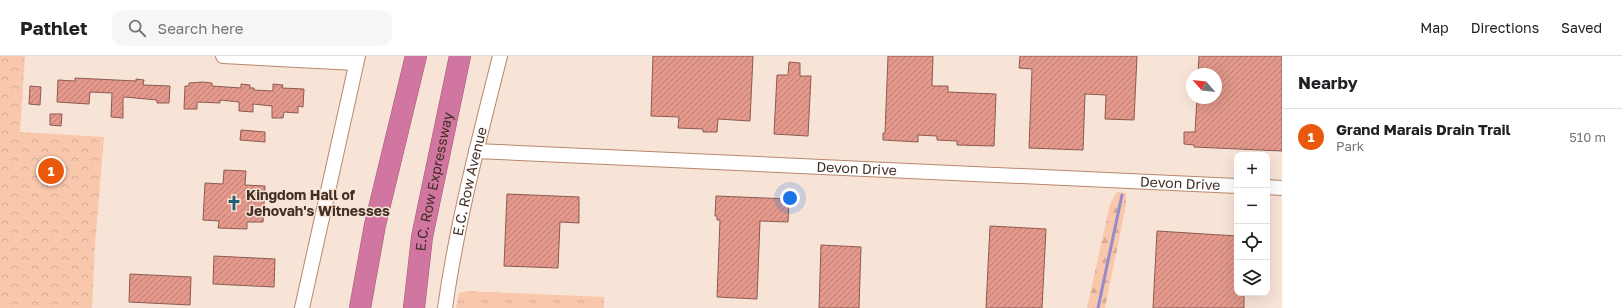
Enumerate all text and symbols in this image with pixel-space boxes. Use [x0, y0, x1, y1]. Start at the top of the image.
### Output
search box [112, 10, 392, 46]
text: Pathlet [20, 16, 88, 39]
icon: search [126, 17, 148, 39]
text: Search here [158, 19, 244, 37]
text: Map [1420, 19, 1449, 36]
text: Directions [1471, 19, 1539, 36]
text: Saved [1561, 19, 1602, 36]
north arrow [1186, 68, 1222, 104]
text: Nearby [1298, 72, 1358, 93]
street label: E.C. Row Expressway [411, 110, 456, 252]
text: Grand Marais Drain Trail [1336, 120, 1511, 138]
street label: E.C. Row Avenue [449, 125, 490, 237]
text: 1 [1308, 129, 1314, 145]
text: 510 m [1569, 129, 1606, 145]
text: Park [1336, 138, 1364, 154]
map controls [1234, 152, 1270, 296]
button: + [1234, 152, 1270, 188]
pin: 1 [38, 156, 64, 186]
street label: Devon Drive [816, 158, 897, 178]
street label: Devon Drive [1140, 173, 1221, 193]
place label: Kingdom Hall of Jehovah's Witnesses [246, 186, 390, 219]
your location [780, 188, 800, 208]
button: − [1234, 188, 1270, 224]
church icon: Kingdom Hall of Jehovah's Witnesses [225, 194, 243, 212]
button: locate [1234, 224, 1270, 260]
button: layers [1234, 260, 1270, 296]

